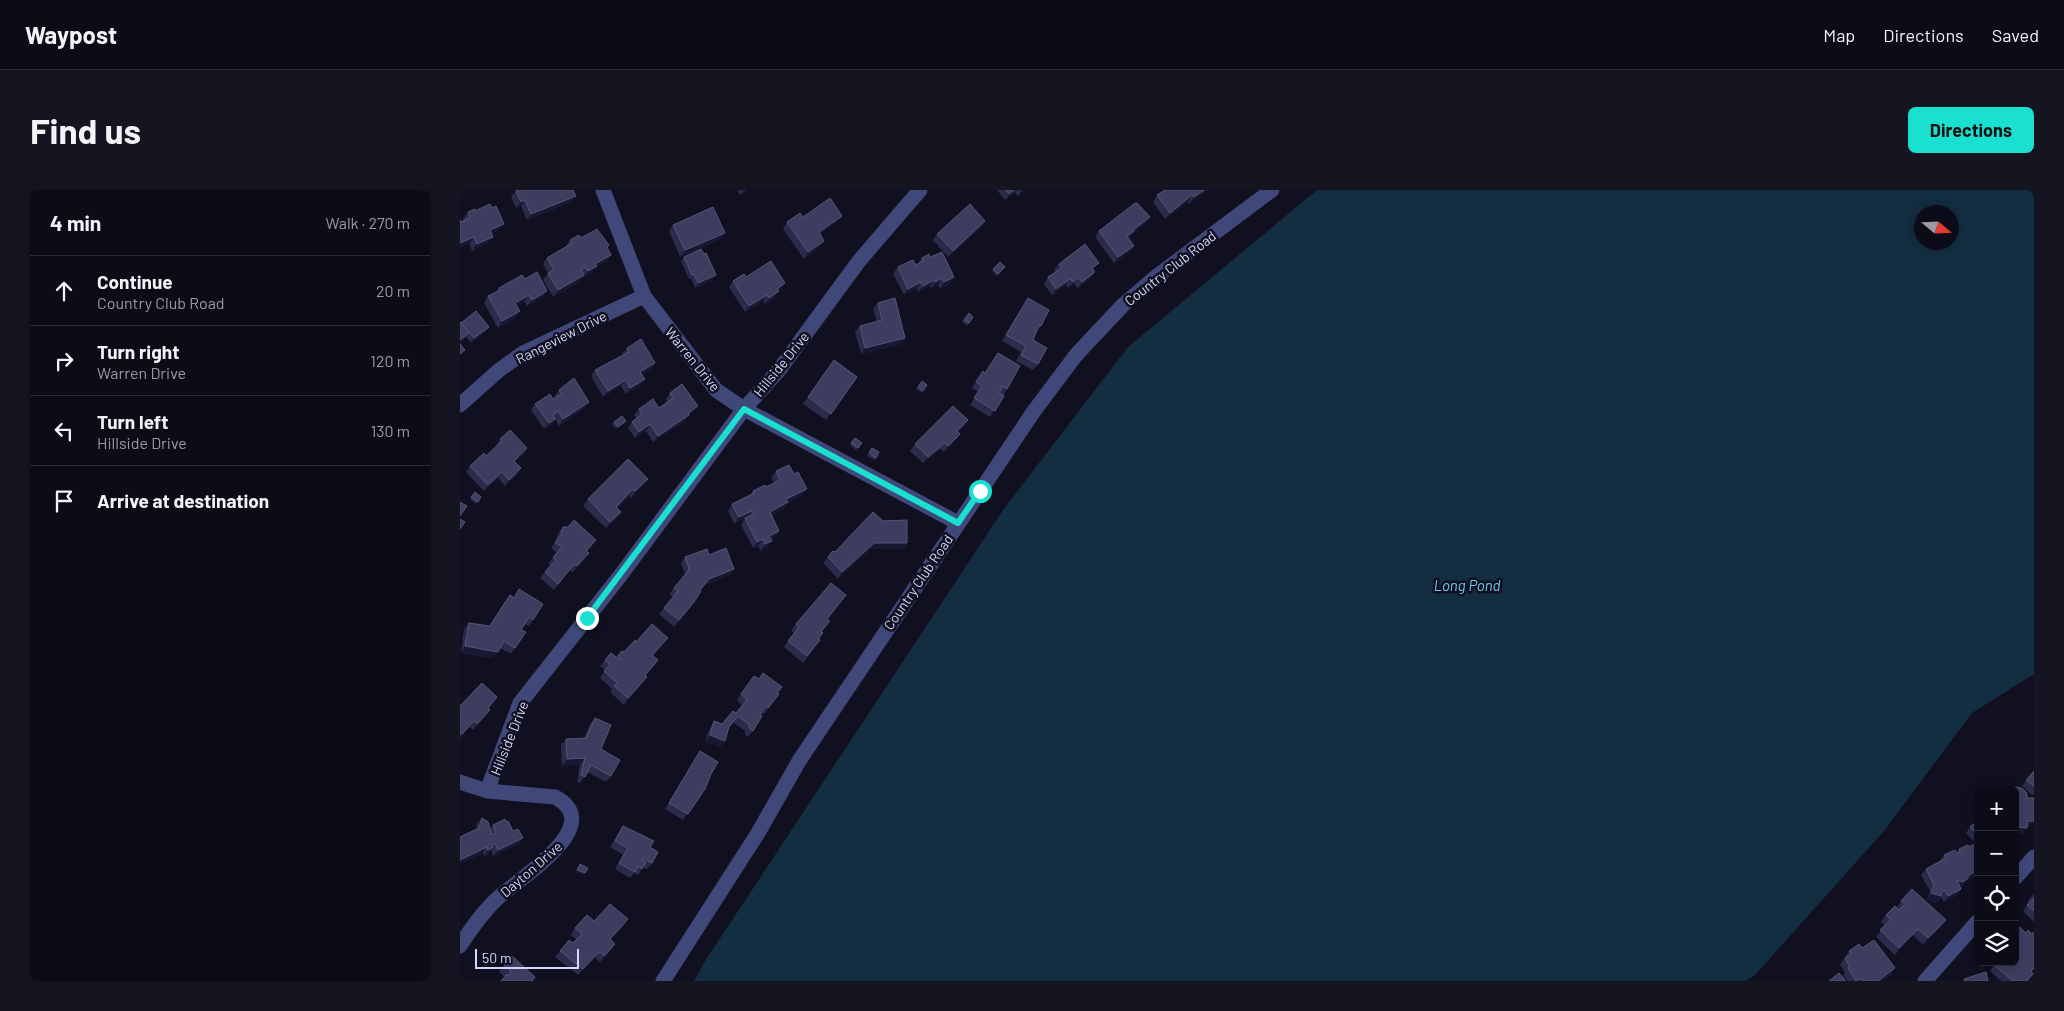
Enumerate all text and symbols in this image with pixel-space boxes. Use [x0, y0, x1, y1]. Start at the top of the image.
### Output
text: Waypost [25, 20, 117, 49]
text: Map [1823, 24, 1855, 46]
text: Directions [1883, 24, 1964, 46]
text: Saved [1992, 24, 2039, 46]
button: Directions [1908, 107, 2034, 153]
text: Find us [30, 109, 141, 151]
north arrow [1914, 205, 1959, 250]
text: 4 min [50, 210, 101, 235]
text: Walk · 270 m [325, 213, 410, 232]
street label: Country Club Road [1121, 227, 1219, 309]
text: Continue [97, 270, 173, 293]
icon: ahead [50, 277, 78, 305]
text: 20 m [376, 281, 410, 300]
text: Country Club Road [97, 293, 225, 312]
street label: Rangeview Drive [513, 307, 609, 367]
street label: Warren Drive [662, 323, 724, 395]
street label: Hillside Drive [750, 328, 812, 400]
text: Turn right [97, 340, 179, 363]
icon: right [50, 347, 78, 375]
text: 120 m [370, 351, 410, 370]
text: Warren Drive [97, 363, 186, 382]
text: Turn left [97, 410, 168, 433]
icon: left [50, 417, 78, 445]
text: 130 m [371, 421, 410, 440]
text: Hillside Drive [97, 433, 187, 452]
route start [969, 480, 992, 503]
icon: arrive [50, 487, 78, 515]
text: Arrive at destination [97, 489, 269, 512]
street label: Country Club Road [880, 531, 956, 633]
water label: Long Pond [1434, 576, 1500, 594]
route end [576, 607, 599, 630]
street label: Hillside Drive [486, 698, 532, 778]
map controls [1974, 786, 2019, 966]
button: + [1974, 786, 2019, 831]
button: − [1974, 831, 2019, 876]
street label: Dayton Drive [497, 838, 565, 900]
button: locate [1974, 876, 2019, 921]
button: layers [1974, 921, 2019, 966]
scale bar [475, 946, 579, 969]
text: 50 m [482, 949, 511, 966]

